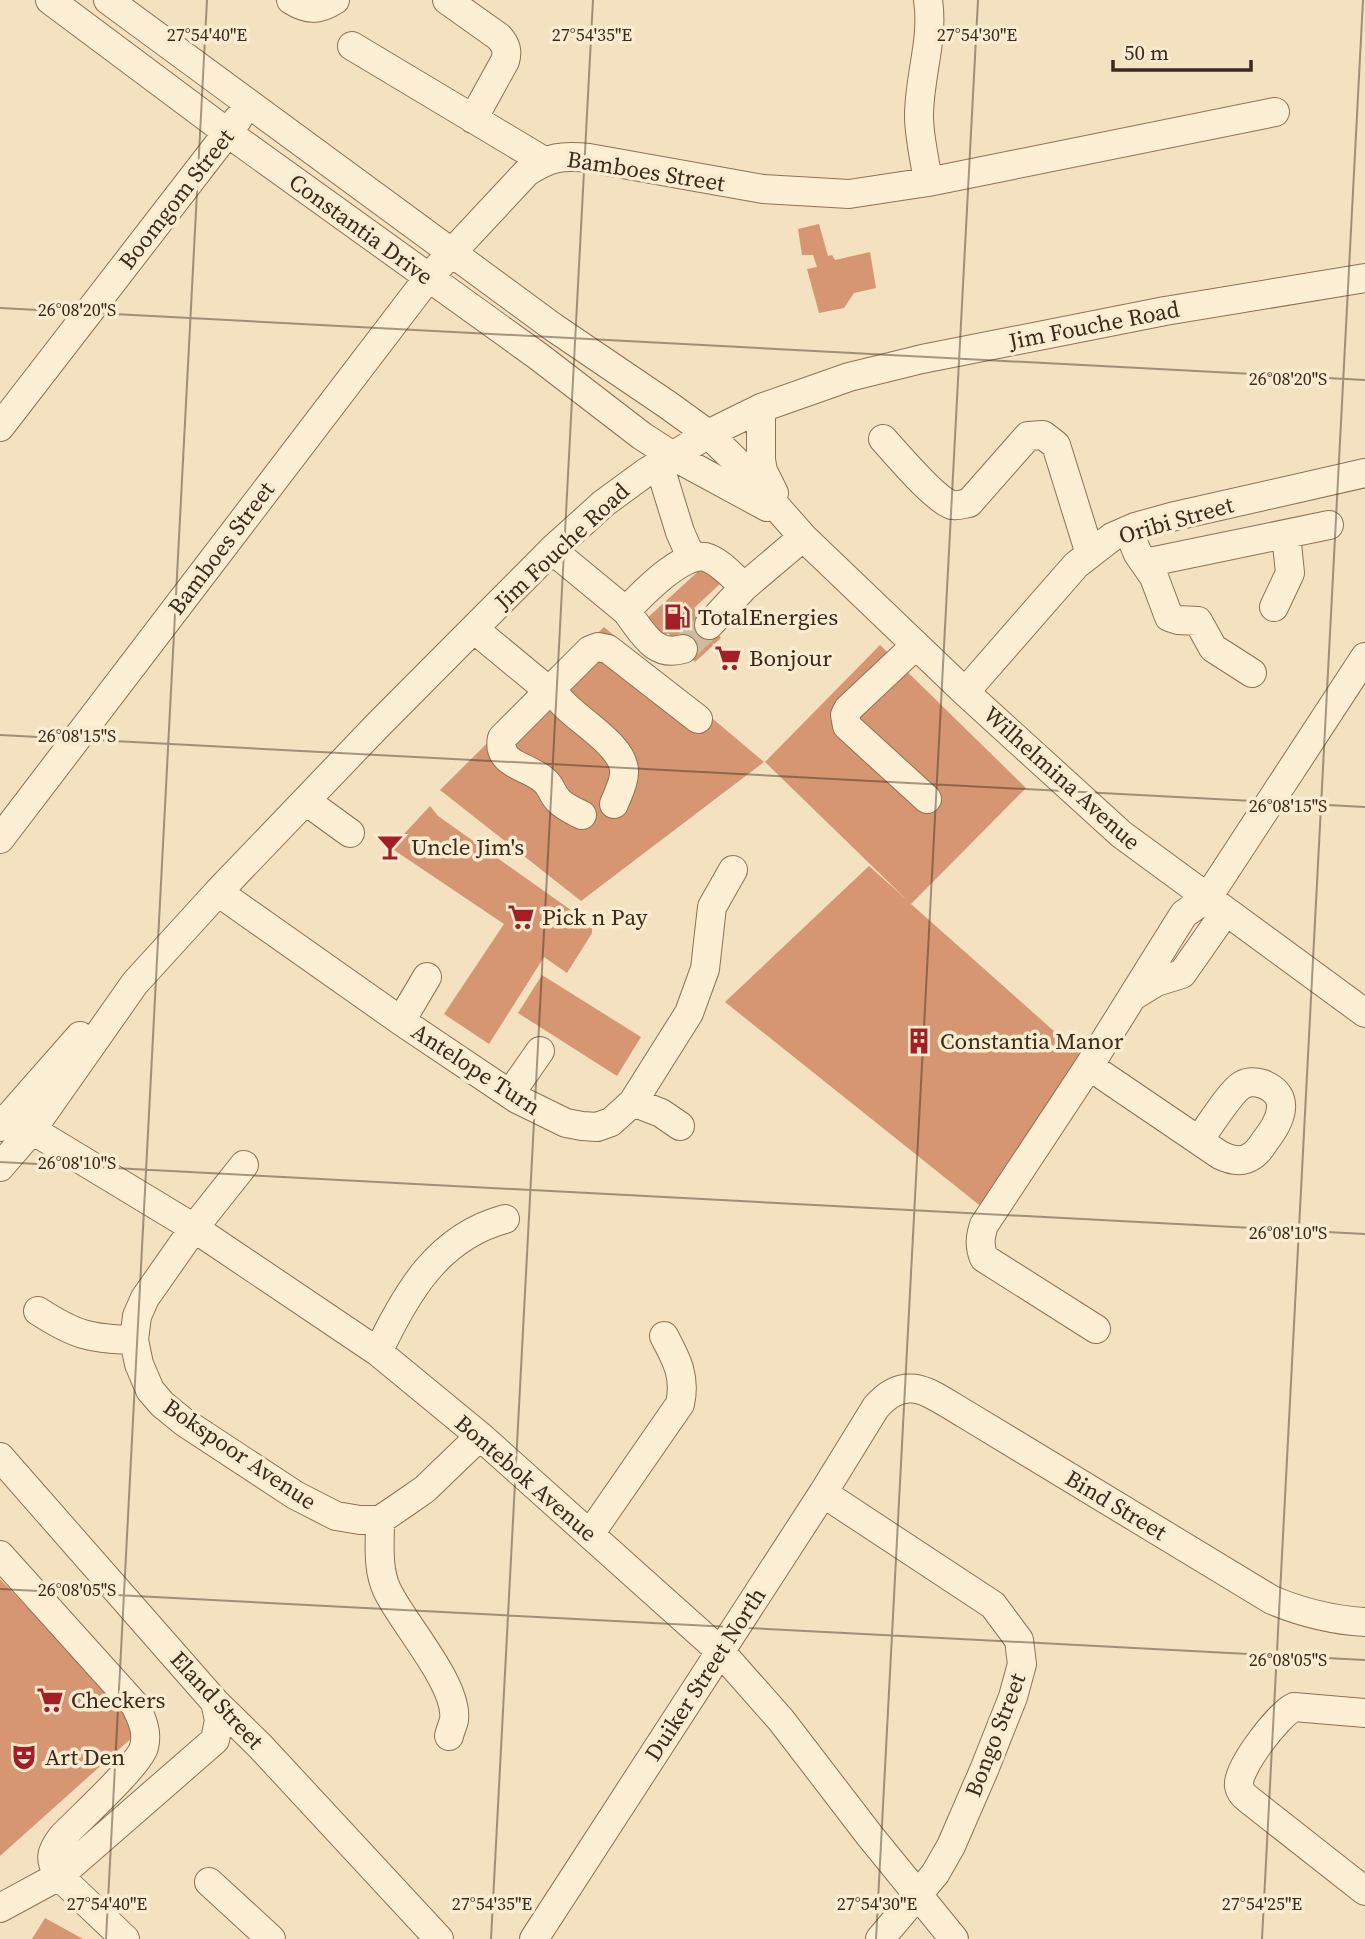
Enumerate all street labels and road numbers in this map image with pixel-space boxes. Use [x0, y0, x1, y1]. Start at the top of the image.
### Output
street label: Boomgom Street [111, 122, 241, 276]
street label: Bamboes Street [565, 143, 728, 199]
street label: Constantia Drive [283, 166, 439, 292]
street label: Jim Fouche Road [1005, 293, 1182, 357]
street label: Bamboes Street [160, 474, 282, 621]
street label: Jim Fouche Road [487, 475, 636, 617]
street label: Oribi Street [1115, 488, 1238, 552]
street label: Wilhelmina Avenue [976, 699, 1148, 857]
street label: Antelope Turn [405, 1015, 547, 1123]
street label: Bokspoor Avenue [157, 1391, 323, 1517]
street label: Bontebok Avenue [448, 1407, 604, 1549]
street label: Bind Street [1059, 1462, 1173, 1548]
street label: Duiker Street North [637, 1581, 773, 1767]
street label: Eland Street [163, 1644, 271, 1757]
street label: Bongo Street [957, 1668, 1033, 1801]

